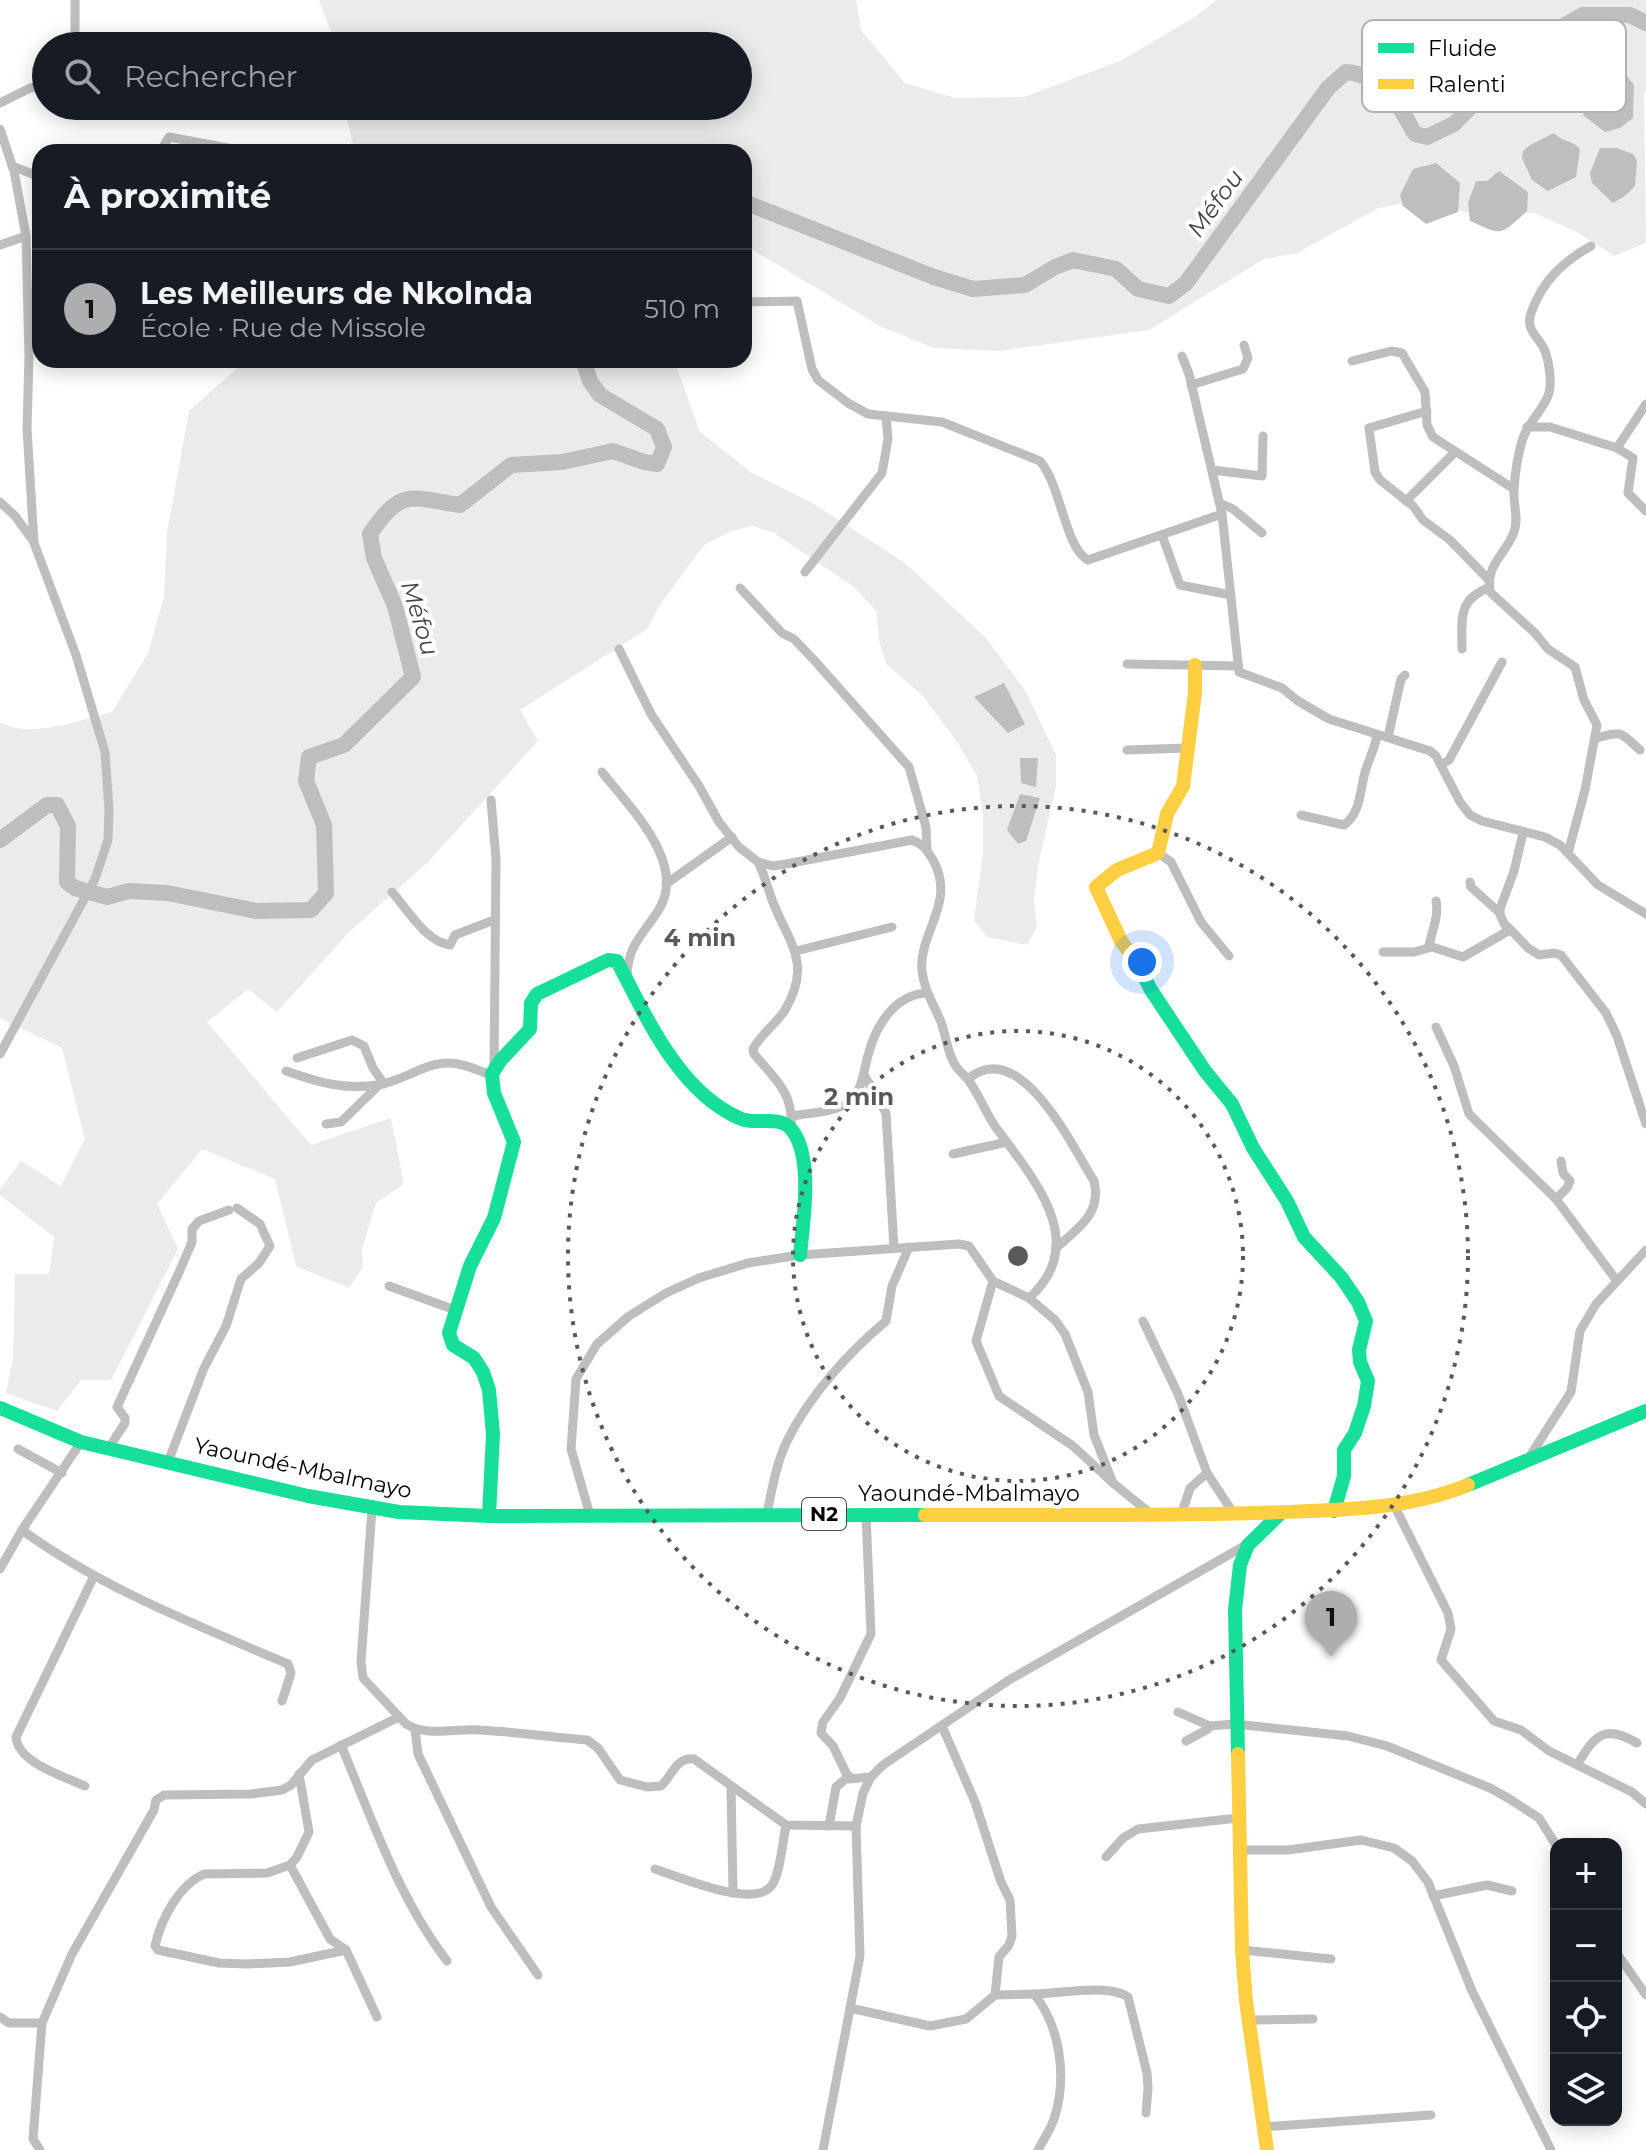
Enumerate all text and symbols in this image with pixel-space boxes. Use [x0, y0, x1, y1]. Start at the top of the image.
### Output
legend [1362, 20, 1626, 112]
search box [32, 32, 752, 120]
text: Fluide [1428, 35, 1497, 62]
icon: search [60, 54, 104, 98]
text: Rechercher [124, 58, 298, 95]
text: Ralenti [1428, 71, 1506, 98]
water label: Méfou [1181, 164, 1249, 242]
text: À proximité [64, 175, 271, 217]
text: Les Meilleurs de Nkolnda [140, 275, 533, 312]
text: 1 [85, 293, 95, 325]
text: 510 m [644, 293, 720, 325]
text: École · Rue de Missole [140, 312, 426, 344]
water label: Méfou [395, 577, 445, 659]
text: 4 min [664, 923, 736, 952]
your location [1122, 942, 1162, 982]
text: 2 min [824, 1082, 894, 1111]
centre of rings [1004, 1242, 1032, 1270]
street label: Yaoundé-Mbalmayo [192, 1432, 414, 1504]
street label: Yaoundé-Mbalmayo [858, 1480, 1080, 1507]
road number: N2 [802, 1498, 846, 1530]
pin: 1 [1305, 1591, 1357, 1657]
map controls [1550, 1838, 1622, 2126]
button: + [1550, 1838, 1622, 1910]
button: − [1550, 1910, 1622, 1982]
button: locate [1550, 1982, 1622, 2054]
button: layers [1550, 2054, 1622, 2126]

